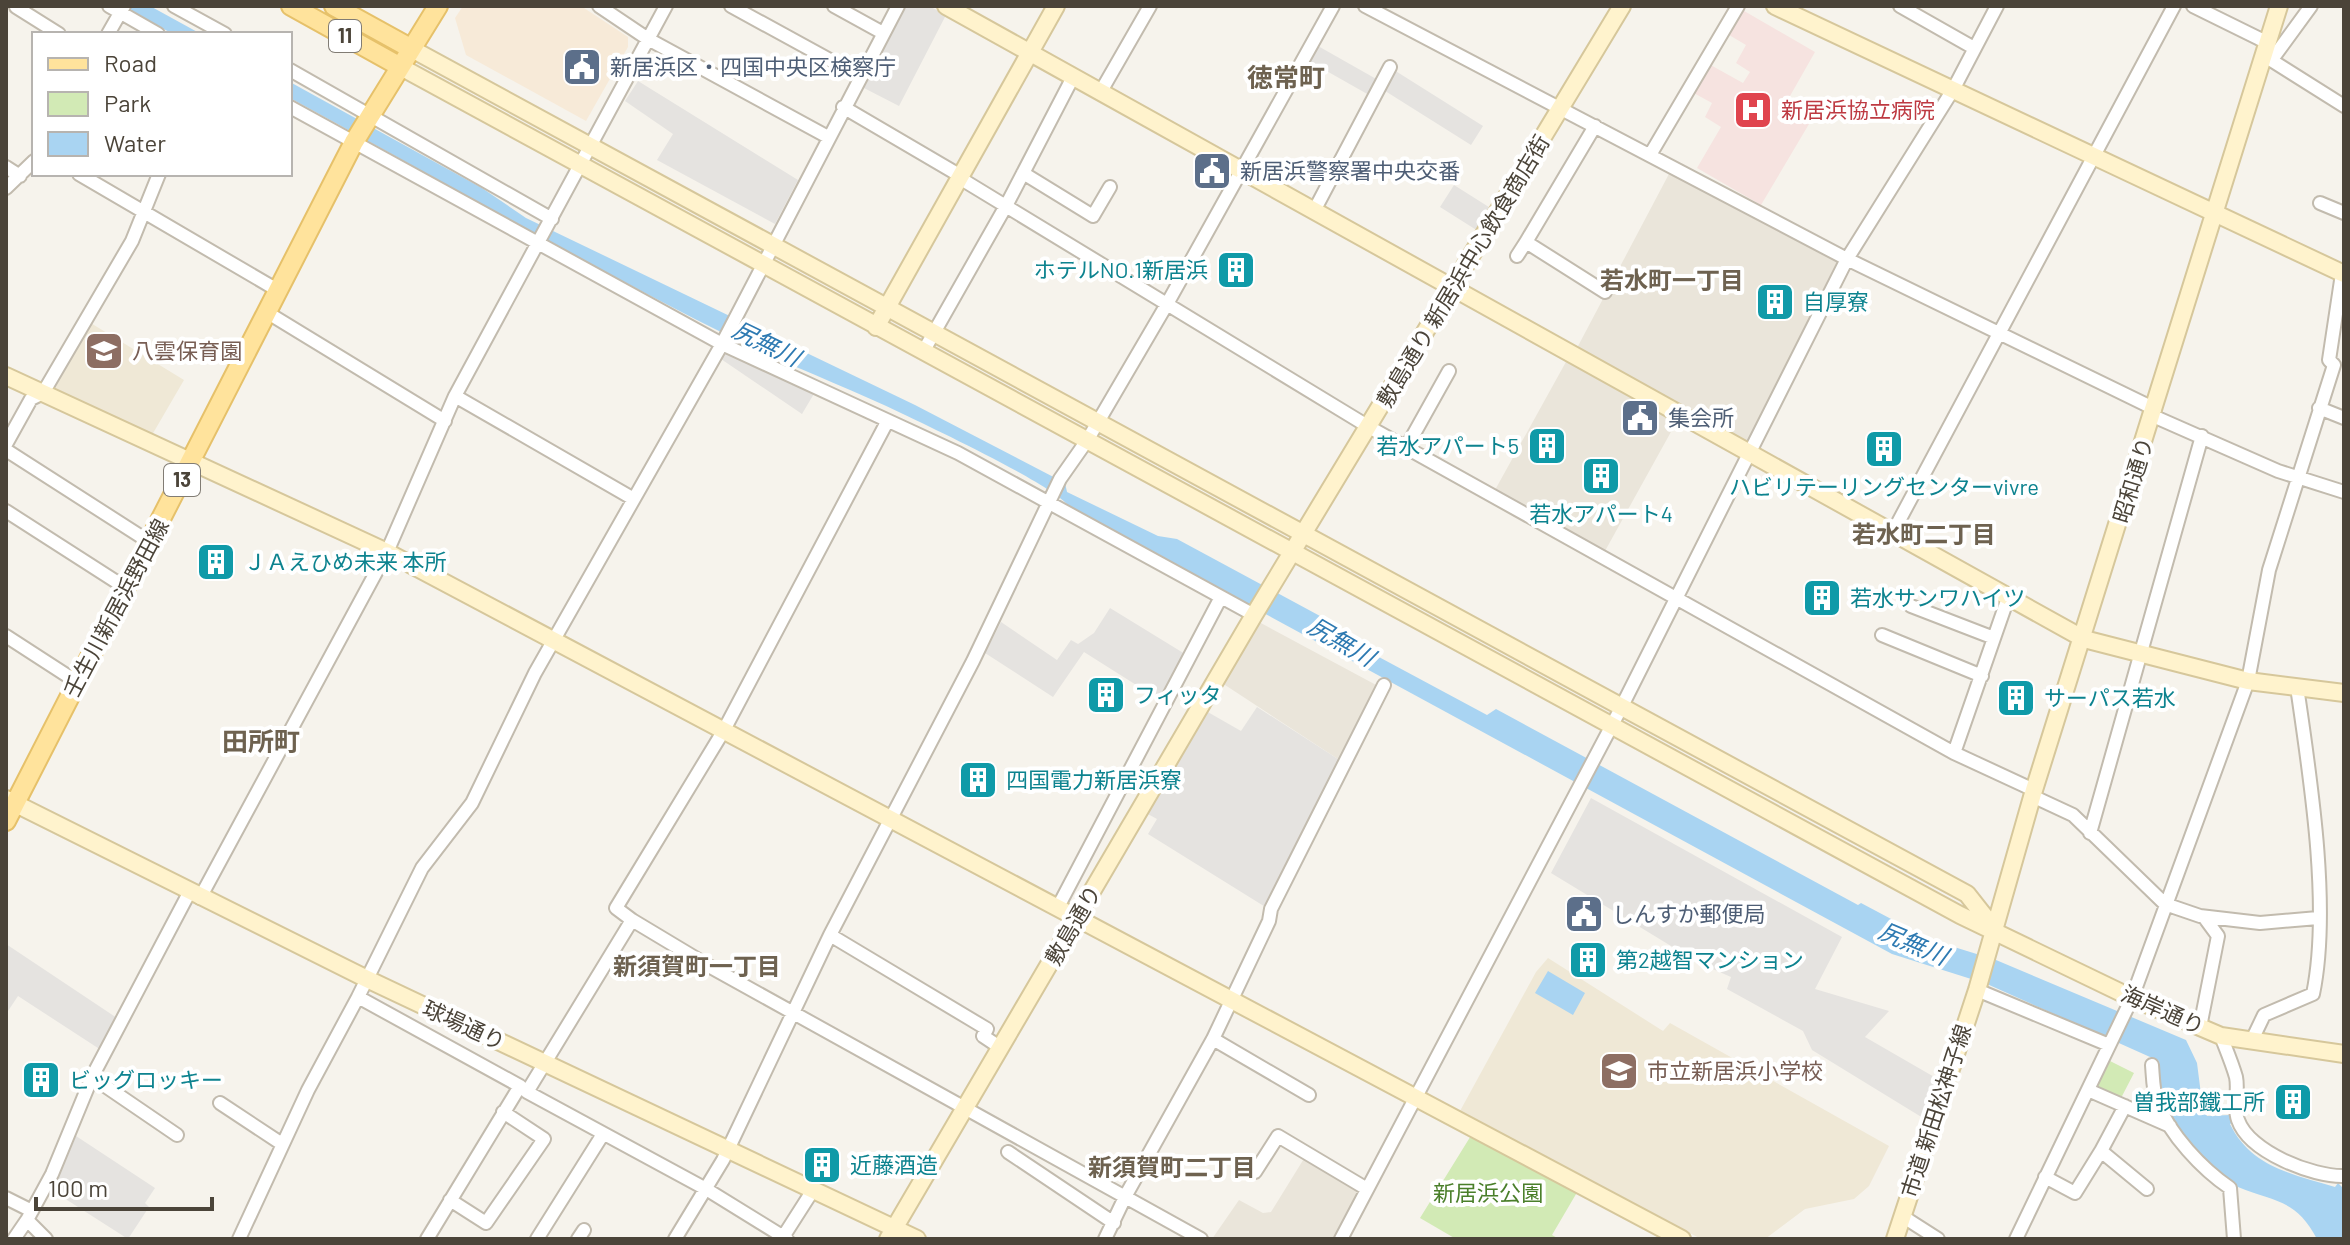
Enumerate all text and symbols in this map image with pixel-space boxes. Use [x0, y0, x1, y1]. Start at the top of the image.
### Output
road number: 11 [329, 20, 361, 52]
legend [32, 32, 292, 176]
public building icon: 新居浜区・四国中央区検察庁 [561, 46, 603, 88]
text: Road [104, 48, 157, 77]
place label: 新居浜区・四国中央区検察庁 [610, 53, 896, 79]
district label: 徳常町 [1247, 61, 1325, 92]
text: Park [104, 88, 151, 117]
hospital icon: 新居浜協立病院 [1732, 89, 1774, 131]
place label: 新居浜協立病院 [1781, 96, 1935, 122]
text: Water [104, 128, 166, 157]
street label: 敷島通り 新居浜中心飲食商店街 [1371, 130, 1554, 411]
public building icon: 新居浜警察署中央交番 [1191, 150, 1233, 192]
place label: 新居浜警察署中央交番 [1240, 157, 1460, 183]
building icon: ホテルNO.1新居浜 [1215, 249, 1257, 291]
place label: ホテルNO.1新居浜 [1034, 256, 1208, 282]
district label: 若水町一丁目 [1600, 265, 1744, 294]
building icon: 自厚寮 [1754, 281, 1796, 323]
place label: 自厚寮 [1803, 288, 1869, 314]
water label: 尻無川 [728, 314, 808, 373]
school or university icon: 八雲保育園 [83, 330, 125, 372]
place label: 八雲保育園 [132, 337, 242, 363]
public building icon: 集会所 [1619, 397, 1661, 439]
place label: 集会所 [1668, 404, 1734, 430]
building icon: 若水アパート5 [1526, 425, 1568, 467]
building icon: ハビリテーリングセンターvivre [1863, 428, 1905, 470]
place label: 若水アパート5 [1376, 432, 1519, 458]
street label: 昭和通り [2107, 434, 2157, 526]
building icon: 若水アパート4 [1580, 455, 1622, 497]
road number: 13 [164, 464, 200, 496]
place label: ハビリテーリングセンターvivre [1729, 473, 2039, 499]
place label: 若水アパート4 [1529, 500, 1673, 526]
street label: 壬生川新居浜野田線 [57, 514, 173, 701]
district label: 若水町二丁目 [1852, 519, 1996, 548]
building icon: ＪＡえひめ未来 本所 [195, 541, 237, 583]
place label: ＪＡえひめ未来 本所 [244, 548, 446, 574]
building icon: 若水サンワハイツ [1801, 577, 1843, 619]
place label: 若水サンワハイツ [1850, 584, 2025, 610]
water label: 尻無川 [1303, 610, 1383, 673]
building icon: フィッタ [1085, 674, 1127, 716]
building icon: サーパス若水 [1995, 677, 2037, 719]
place label: フィッタ [1134, 681, 1222, 707]
place label: サーパス若水 [2044, 684, 2176, 710]
district label: 田所町 [222, 725, 300, 756]
building icon: 四国電力新居浜寮 [957, 759, 999, 801]
place label: 四国電力新居浜寮 [1006, 766, 1182, 792]
street label: 敷島通り [1039, 880, 1105, 969]
public building icon: しんすか郵便局 [1563, 893, 1605, 935]
place label: しんすか郵便局 [1612, 900, 1766, 926]
water label: 尻無川 [1875, 915, 1955, 971]
building icon: 第2越智マンション [1567, 939, 1609, 981]
place label: 第2越智マンション [1616, 946, 1804, 972]
district label: 新須賀町一丁目 [613, 951, 781, 980]
street label: 海岸通り [2118, 979, 2209, 1039]
street label: 球場通り [419, 994, 510, 1054]
street label: 市道 新田松神子線 [1895, 1021, 1975, 1200]
school or university icon: 市立新居浜小学校 [1598, 1050, 1640, 1092]
place label: 市立新居浜小学校 [1647, 1057, 1823, 1083]
building icon: ビッグロッキー [20, 1059, 62, 1101]
place label: ビッグロッキー [69, 1066, 223, 1092]
building icon: 曽我部鐵工所 [2272, 1081, 2314, 1123]
place label: 曽我部鐵工所 [2133, 1088, 2265, 1114]
building icon: 近藤酒造 [801, 1144, 843, 1186]
place label: 近藤酒造 [850, 1151, 938, 1177]
district label: 新須賀町二丁目 [1088, 1152, 1256, 1181]
scale bar [36, 1161, 212, 1211]
text: 100 m [48, 1173, 108, 1202]
park label: 新居浜公園 [1433, 1179, 1543, 1205]

